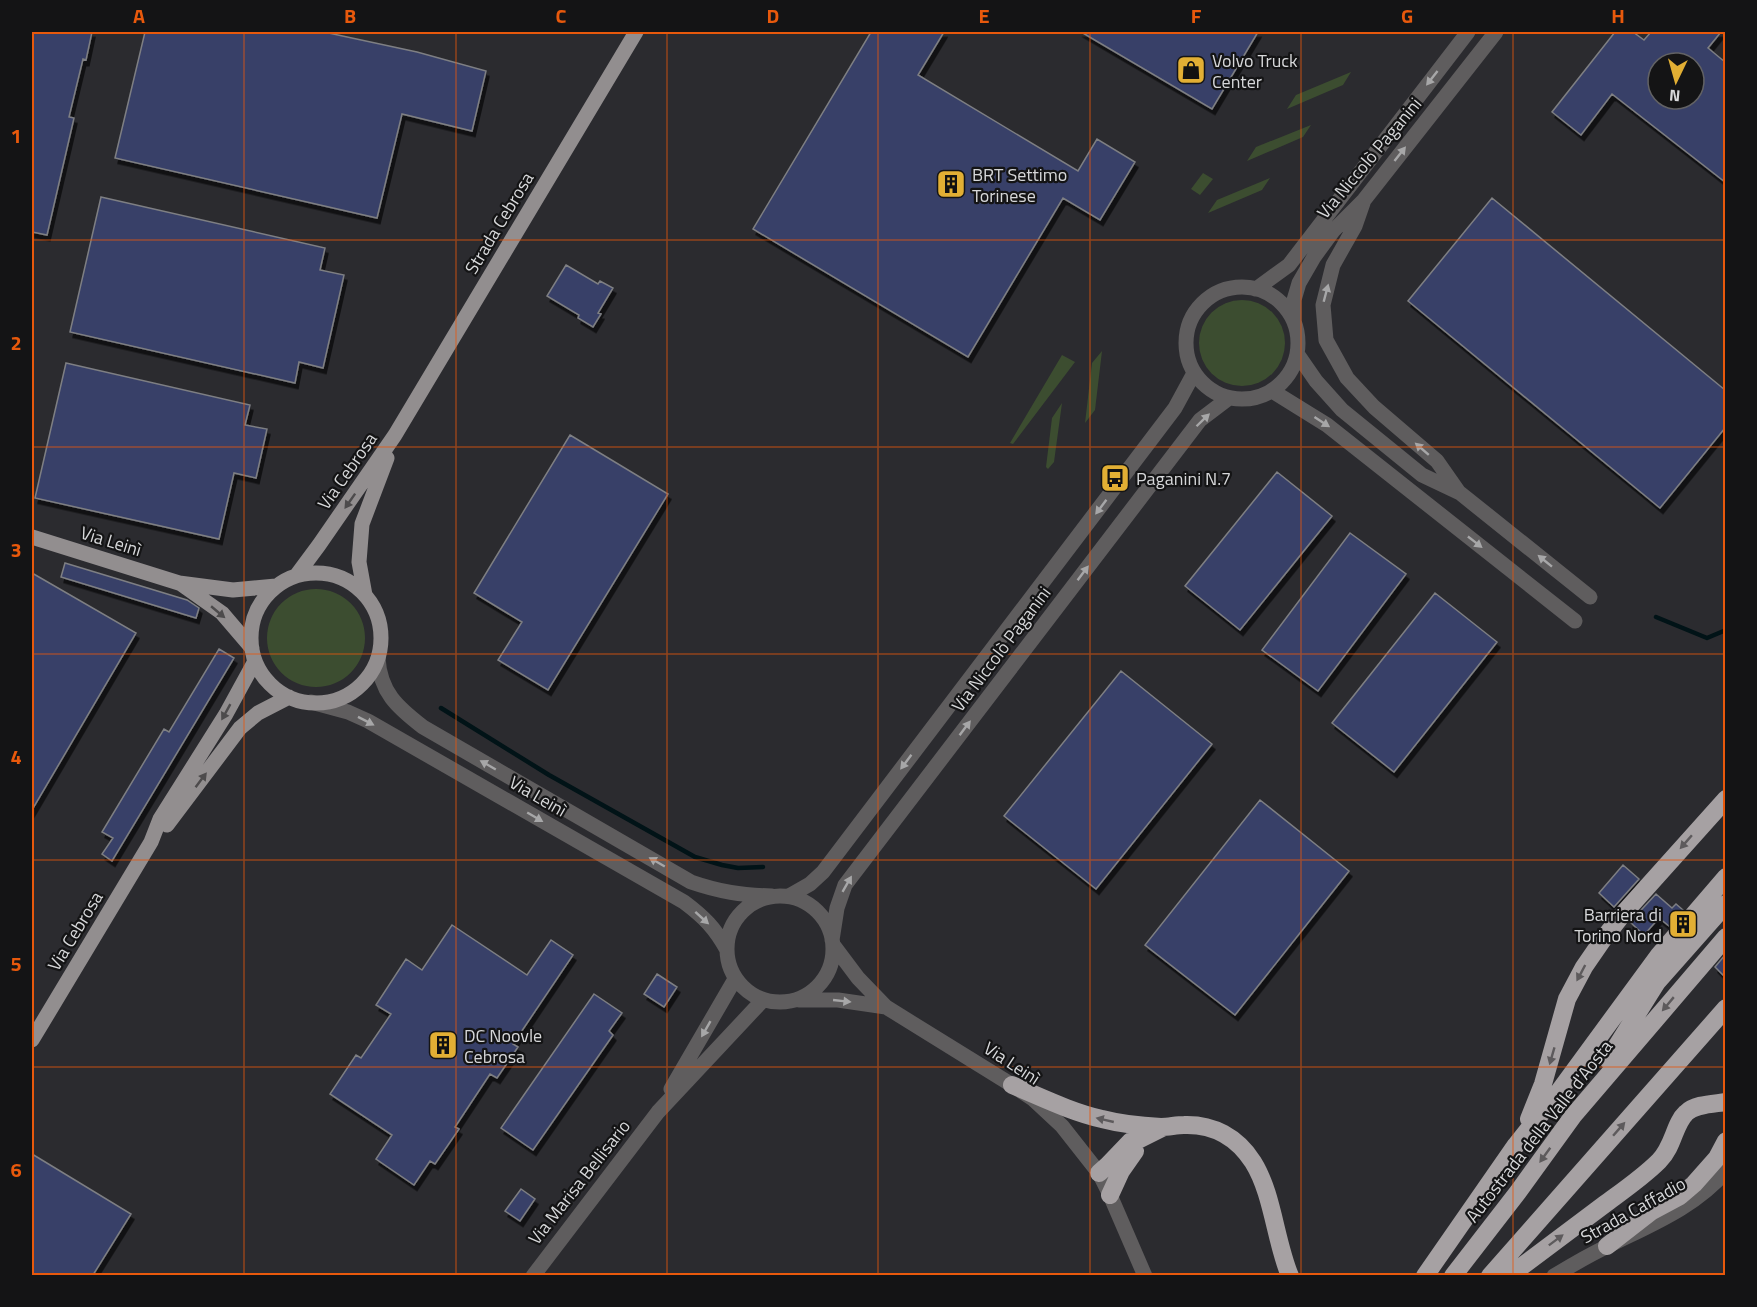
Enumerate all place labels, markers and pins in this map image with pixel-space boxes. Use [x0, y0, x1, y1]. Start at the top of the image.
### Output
place label: Volvo Truck Center [1212, 47, 1298, 95]
shop icon: Volvo Truck Center [1175, 54, 1207, 86]
place label: BRT Settimo Torinese [972, 161, 1067, 209]
building icon: BRT Settimo Torinese [935, 168, 967, 200]
bus stop icon: Paganini N.7 [1099, 462, 1131, 494]
place label: Paganini N.7 [1136, 465, 1231, 492]
place label: Barriera di Torino Nord [1574, 901, 1662, 949]
building icon: Barriera di Torino Nord [1667, 908, 1699, 940]
place label: DC Noovle Cebrosa [464, 1022, 542, 1070]
building icon: DC Noovle Cebrosa [427, 1029, 459, 1061]

